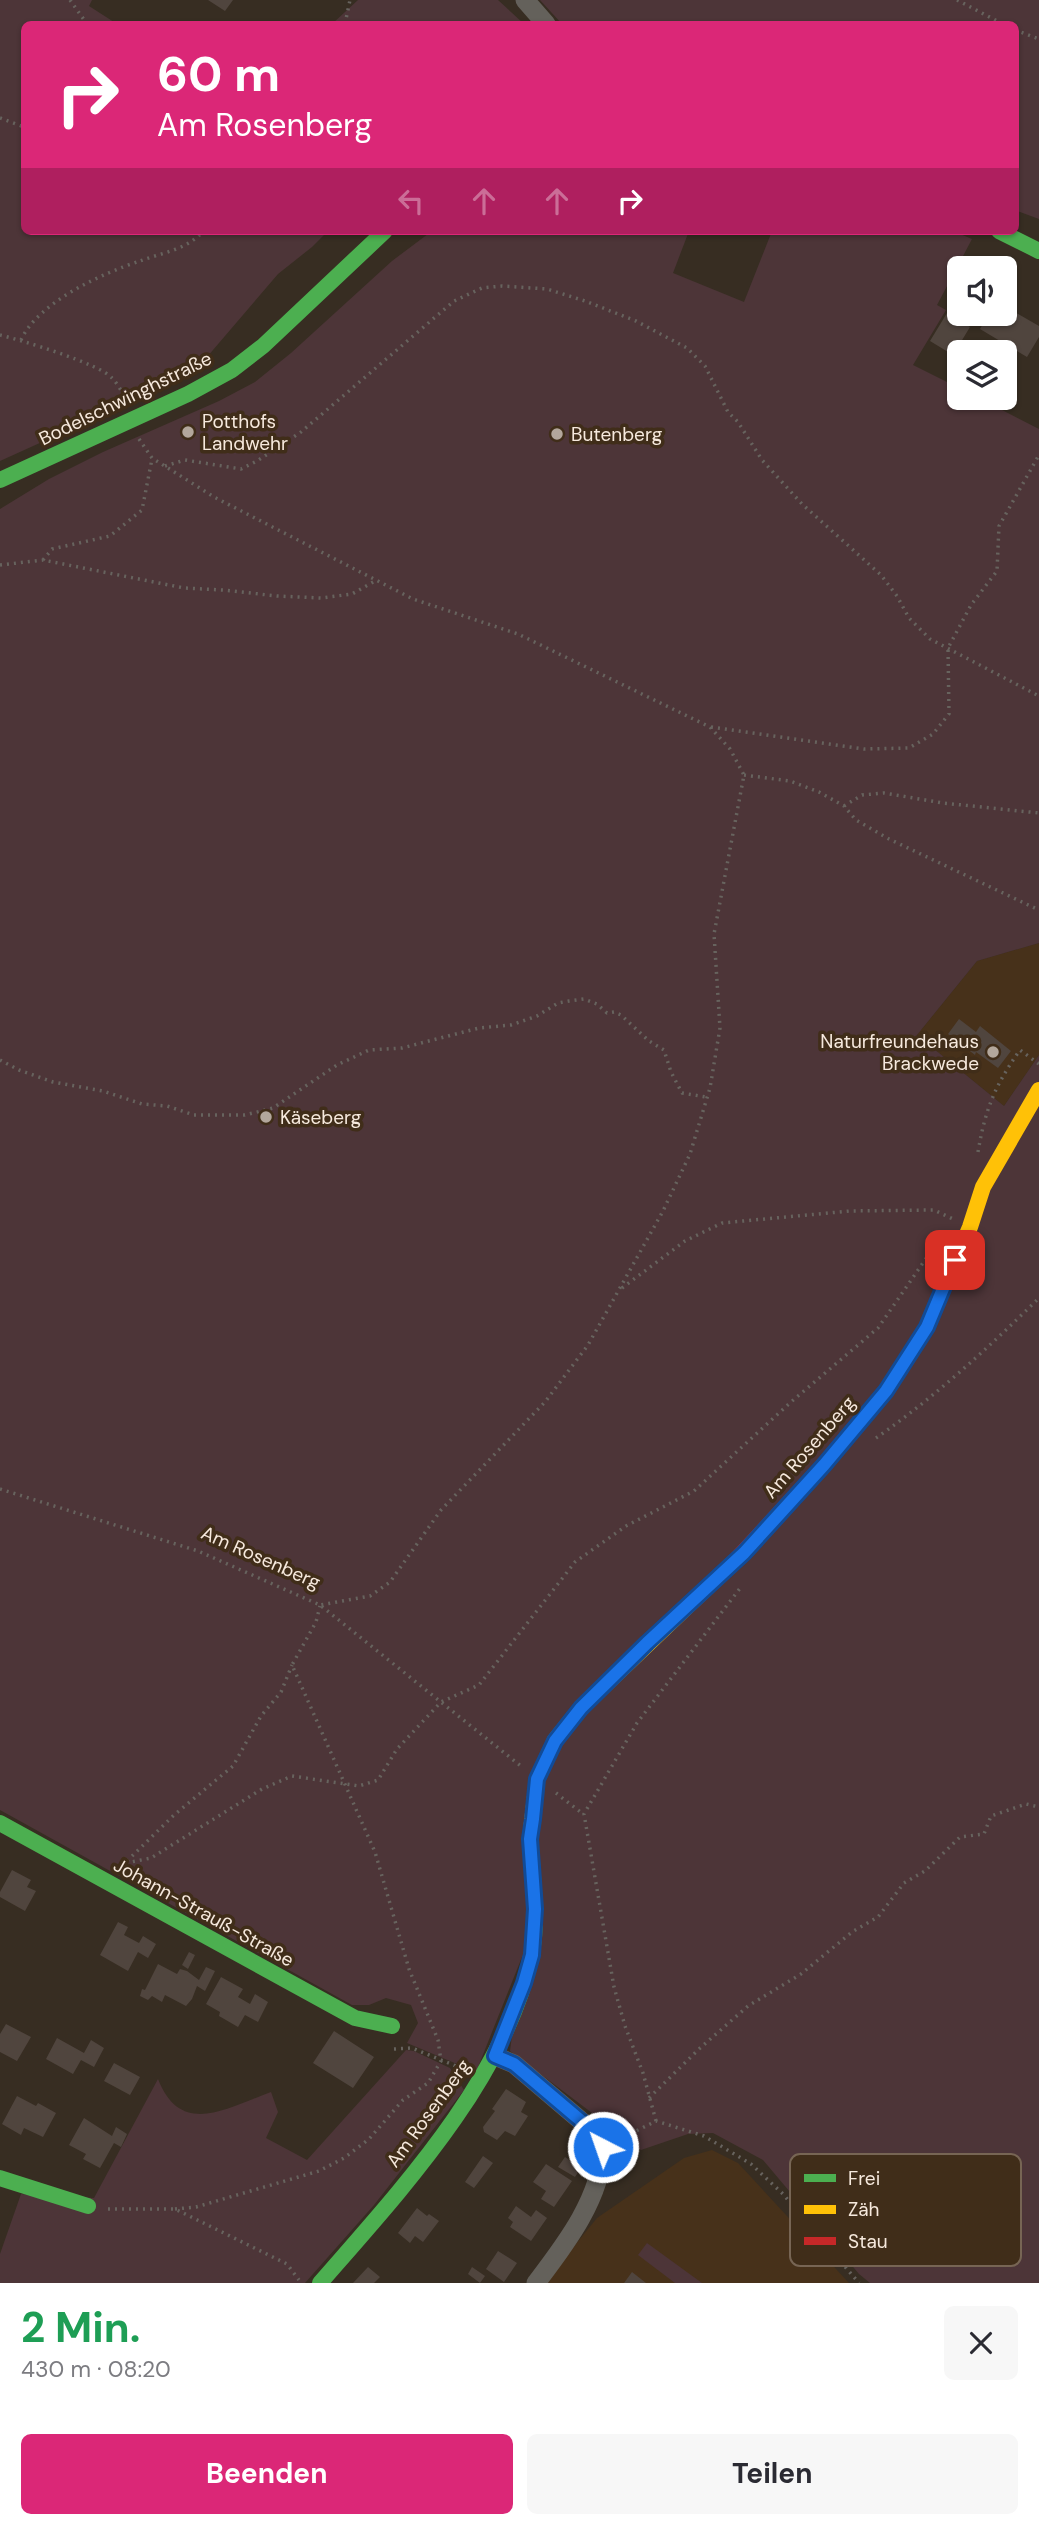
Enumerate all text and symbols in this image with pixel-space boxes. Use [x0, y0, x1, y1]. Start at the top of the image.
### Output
text: 60 m [157, 42, 280, 106]
icon: right [42, 49, 133, 140]
text: Am Rosenberg [157, 104, 372, 146]
icon: left [392, 182, 430, 220]
icon: ahead [465, 182, 503, 220]
icon: ahead [538, 182, 576, 220]
icon: right [611, 182, 649, 220]
map controls [947, 256, 1017, 410]
button: sound [947, 256, 1017, 326]
button: layers [947, 340, 1017, 410]
street label: Bodelschwinghstraße [35, 346, 216, 451]
place label: Potthofs Landwehr [202, 409, 288, 456]
place label: Butenberg [571, 422, 663, 447]
marker: Potthofs Landwehr [180, 424, 196, 440]
marker: Butenberg [549, 426, 565, 442]
place label: Naturfreundehaus Brackwede [820, 1029, 979, 1076]
marker: Naturfreundehaus Brackwede [985, 1044, 1001, 1060]
place label: Käseberg [280, 1105, 362, 1130]
marker: Käseberg [258, 1109, 274, 1125]
pin [925, 1230, 985, 1290]
icon: arrive [936, 1241, 974, 1279]
street label: Am Rosenberg [758, 1391, 861, 1504]
street label: Am Rosenberg [197, 1520, 325, 1595]
street label: Johann-Strauß-Straße [109, 1852, 298, 1972]
street label: Am Rosenberg [381, 2054, 476, 2172]
position arrow [566, 2110, 640, 2184]
legend [790, 2154, 1021, 2266]
text: Frei [848, 2166, 880, 2191]
text: Zäh [848, 2197, 880, 2222]
text: Stau [848, 2229, 888, 2254]
text: 2 Min. [21, 2300, 140, 2355]
button: close [944, 2306, 1018, 2380]
text: 430 m · 08:20 [21, 2354, 171, 2384]
button: Beenden [21, 2434, 513, 2514]
button: Teilen [527, 2434, 1018, 2514]

